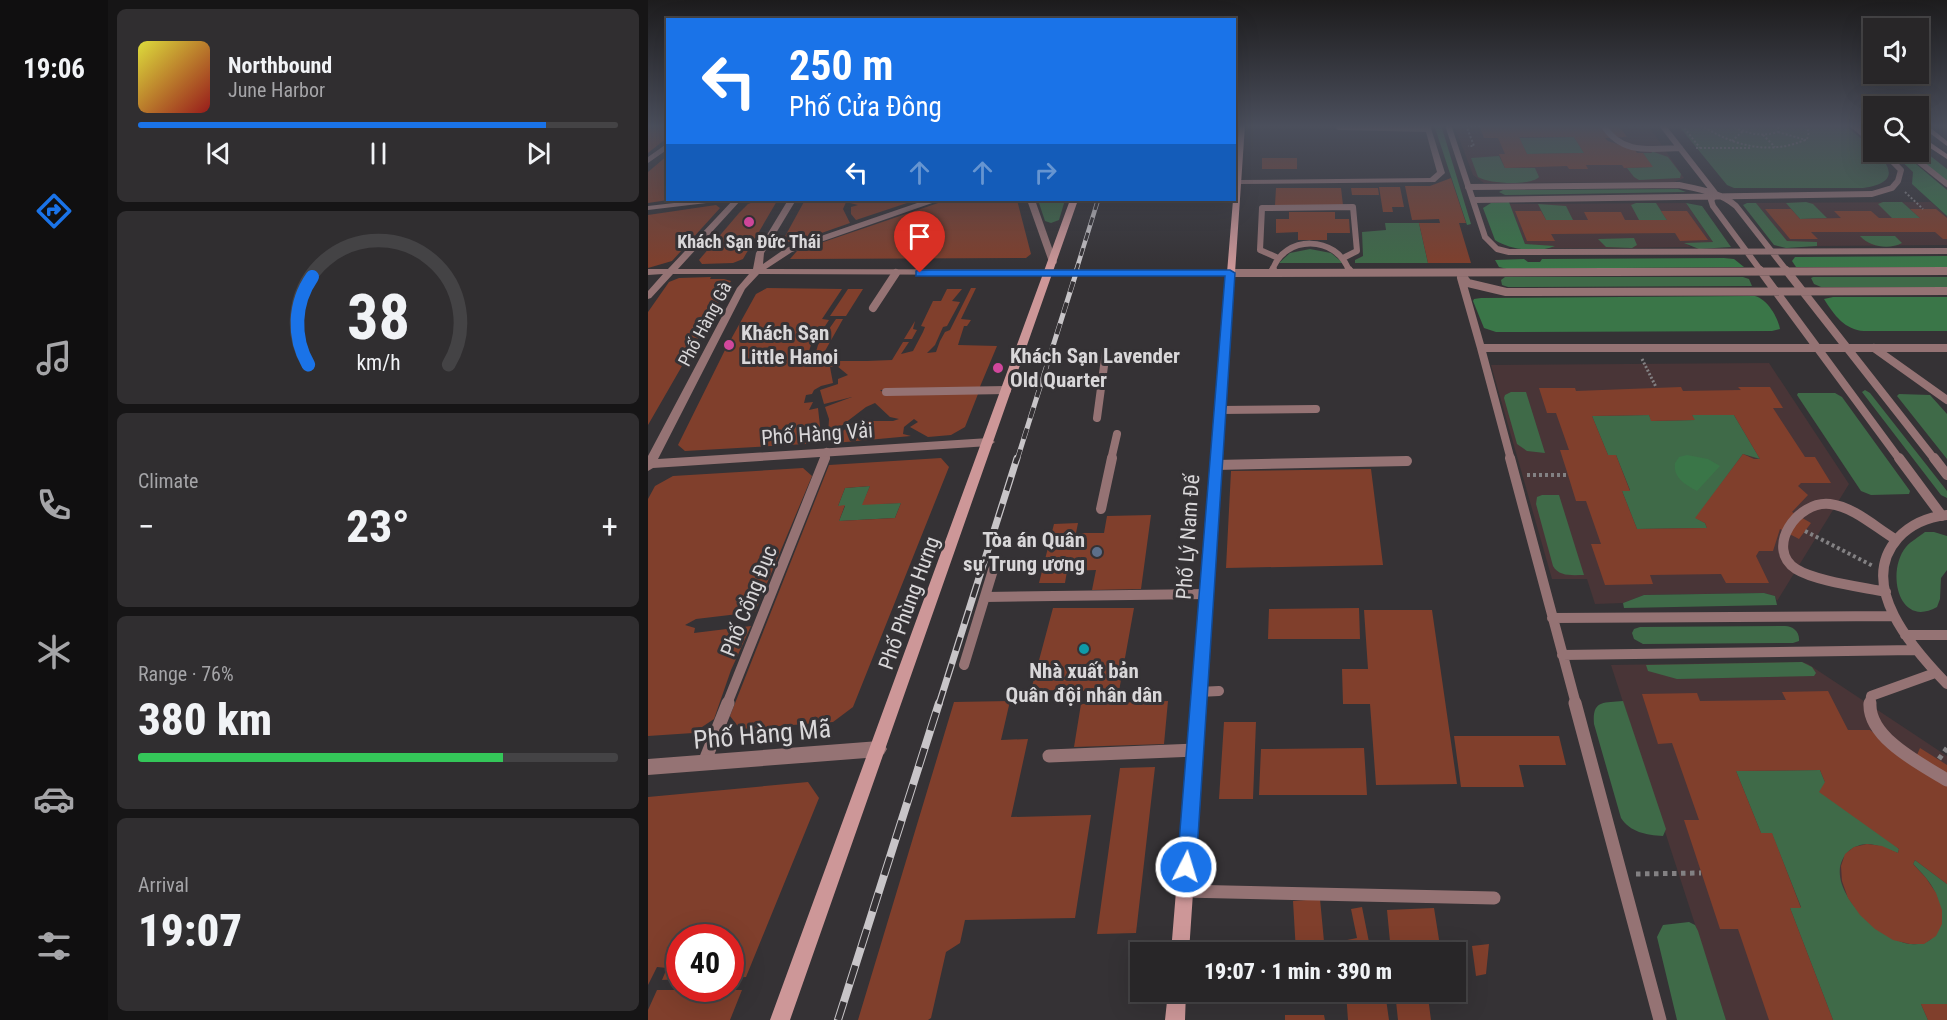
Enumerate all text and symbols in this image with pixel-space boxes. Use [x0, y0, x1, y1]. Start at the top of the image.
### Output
map controls [1863, 18, 1929, 162]
button: sound [1863, 18, 1929, 84]
text: 250 m [789, 41, 894, 90]
icon: left [690, 42, 768, 120]
text: 19:06 [23, 53, 85, 85]
text: Northbound [228, 53, 332, 78]
text: June Harbor [228, 78, 325, 102]
text: Phố Cửa Đông [789, 91, 942, 123]
button: search [1863, 96, 1929, 162]
icon: previous [202, 137, 235, 170]
icon: pause [362, 137, 395, 170]
icon: next [522, 137, 555, 170]
icon: left [840, 156, 873, 189]
icon: ahead [903, 156, 936, 189]
icon: ahead [966, 156, 999, 189]
icon: right [1029, 156, 1062, 189]
icon: directions [33, 190, 75, 232]
pin [894, 211, 945, 273]
marker: Khách Sạn Đức Thái [742, 215, 756, 229]
icon: arrive [903, 220, 936, 253]
place label: Khách Sạn Đức Thái [677, 231, 821, 252]
street label: Phố Hàng Gà [674, 278, 736, 370]
text: 38 [346, 281, 410, 354]
place label: Khách Sạn Little Hanoi [741, 321, 838, 369]
icon: music [33, 337, 75, 379]
marker: Khách Sạn Little Hanoi [722, 338, 736, 352]
place label: Khách Sạn Lavender Old Quarter [1010, 344, 1180, 392]
text: km/h [356, 350, 400, 375]
marker: Khách Sạn Lavender Old Quarter [991, 361, 1005, 375]
street label: Phố Hàng Vải [760, 418, 874, 450]
text: Climate [138, 469, 198, 493]
street label: Phố Lý Nam Đế [1172, 473, 1204, 600]
icon: phone [33, 484, 75, 526]
text: 23° [346, 500, 410, 553]
text: − [138, 507, 155, 546]
text: + [602, 507, 618, 546]
place label: Tòa án Quân sự Trung ương [963, 528, 1085, 576]
street label: Phố Phùng Hưng [874, 533, 944, 673]
street label: Phố Cổng Đục [716, 542, 782, 660]
marker: Tòa án Quân sự Trung ương [1090, 545, 1104, 559]
icon: climate [33, 631, 75, 673]
marker: Nhà xuất bản Quân đội nhân dân [1077, 642, 1091, 656]
place label: Nhà xuất bản Quân đội nhân dân [1006, 659, 1162, 707]
text: Range · 76% [138, 662, 234, 686]
text: 380 km [138, 693, 272, 746]
street label: Phố Hàng Mã [692, 713, 832, 755]
icon: car [33, 778, 75, 820]
position arrow [1154, 835, 1218, 899]
text: Arrival [138, 873, 189, 897]
text: 19:07 [138, 904, 242, 957]
speed limit sign: 40 [666, 924, 744, 1002]
icon: filters [33, 925, 75, 967]
text: 19:07 · 1 min · 390 m [1204, 959, 1392, 984]

